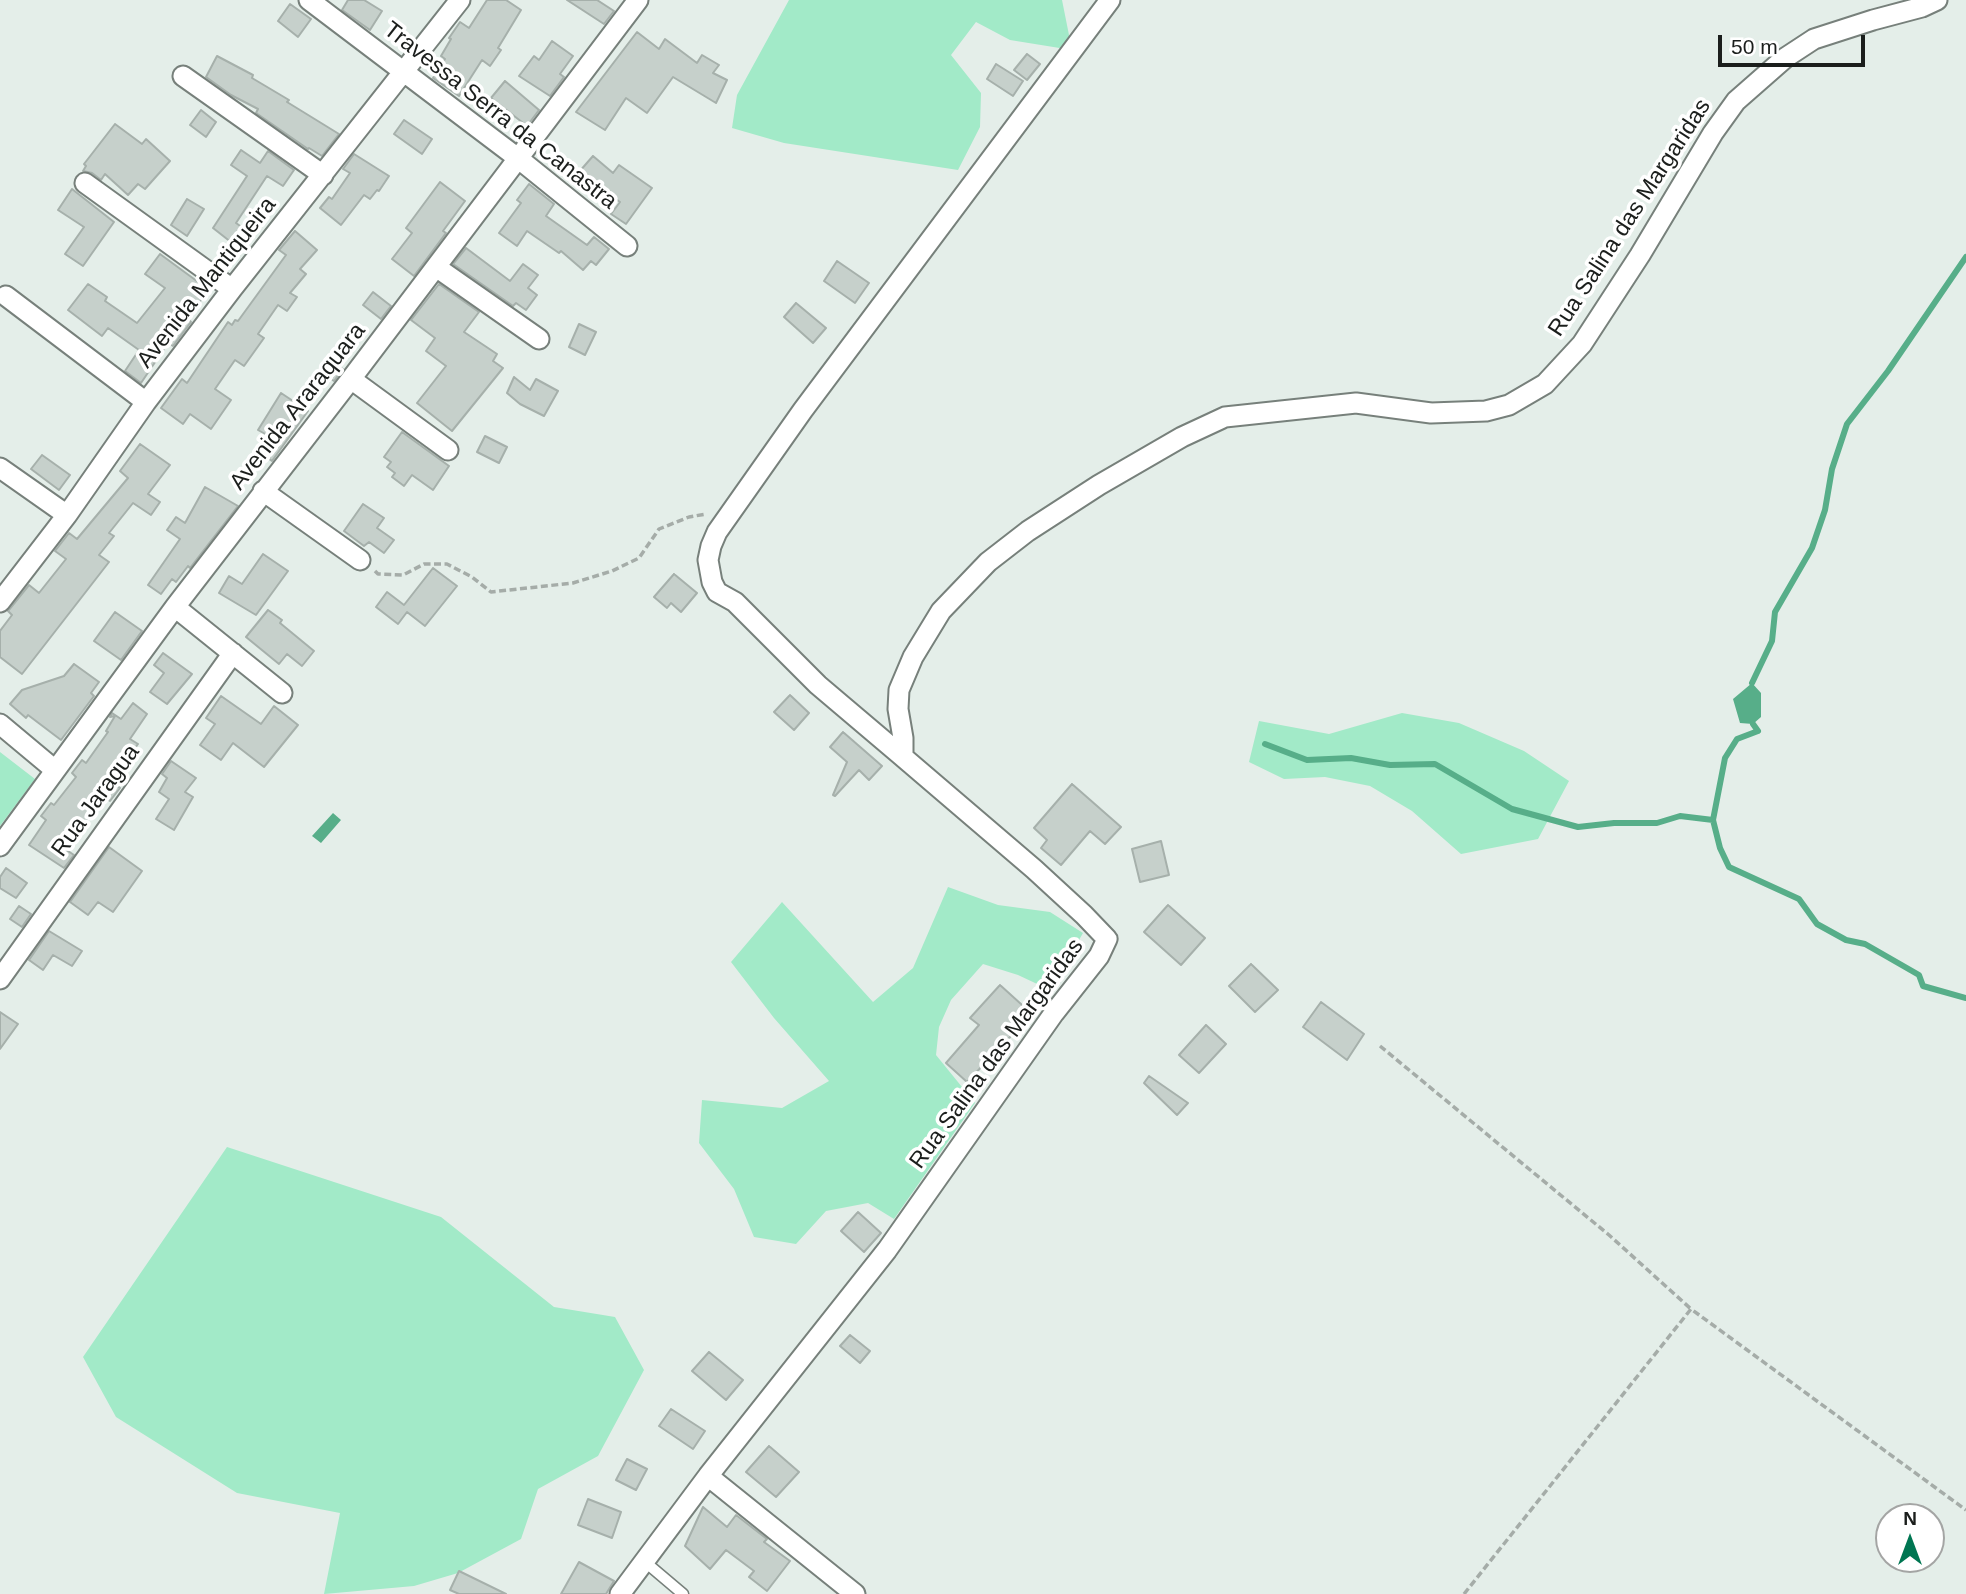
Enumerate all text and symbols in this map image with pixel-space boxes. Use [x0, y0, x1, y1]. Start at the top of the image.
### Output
street label: Travessa Serra da Canastra [378, 16, 622, 216]
scale bar [1721, 21, 1868, 65]
text: 50 m [1731, 35, 1778, 58]
street label: Rua Salina das Margaridas [1543, 94, 1717, 342]
street label: Avenida Mantiqueira [132, 192, 282, 374]
street label: Avenida Araraquara [224, 318, 372, 496]
street label: Rua Jaragua [46, 740, 146, 862]
street label: Rua Salina das Margaridas [904, 934, 1090, 1174]
north arrow [1875, 1503, 1945, 1573]
text: N [1903, 1508, 1917, 1529]

